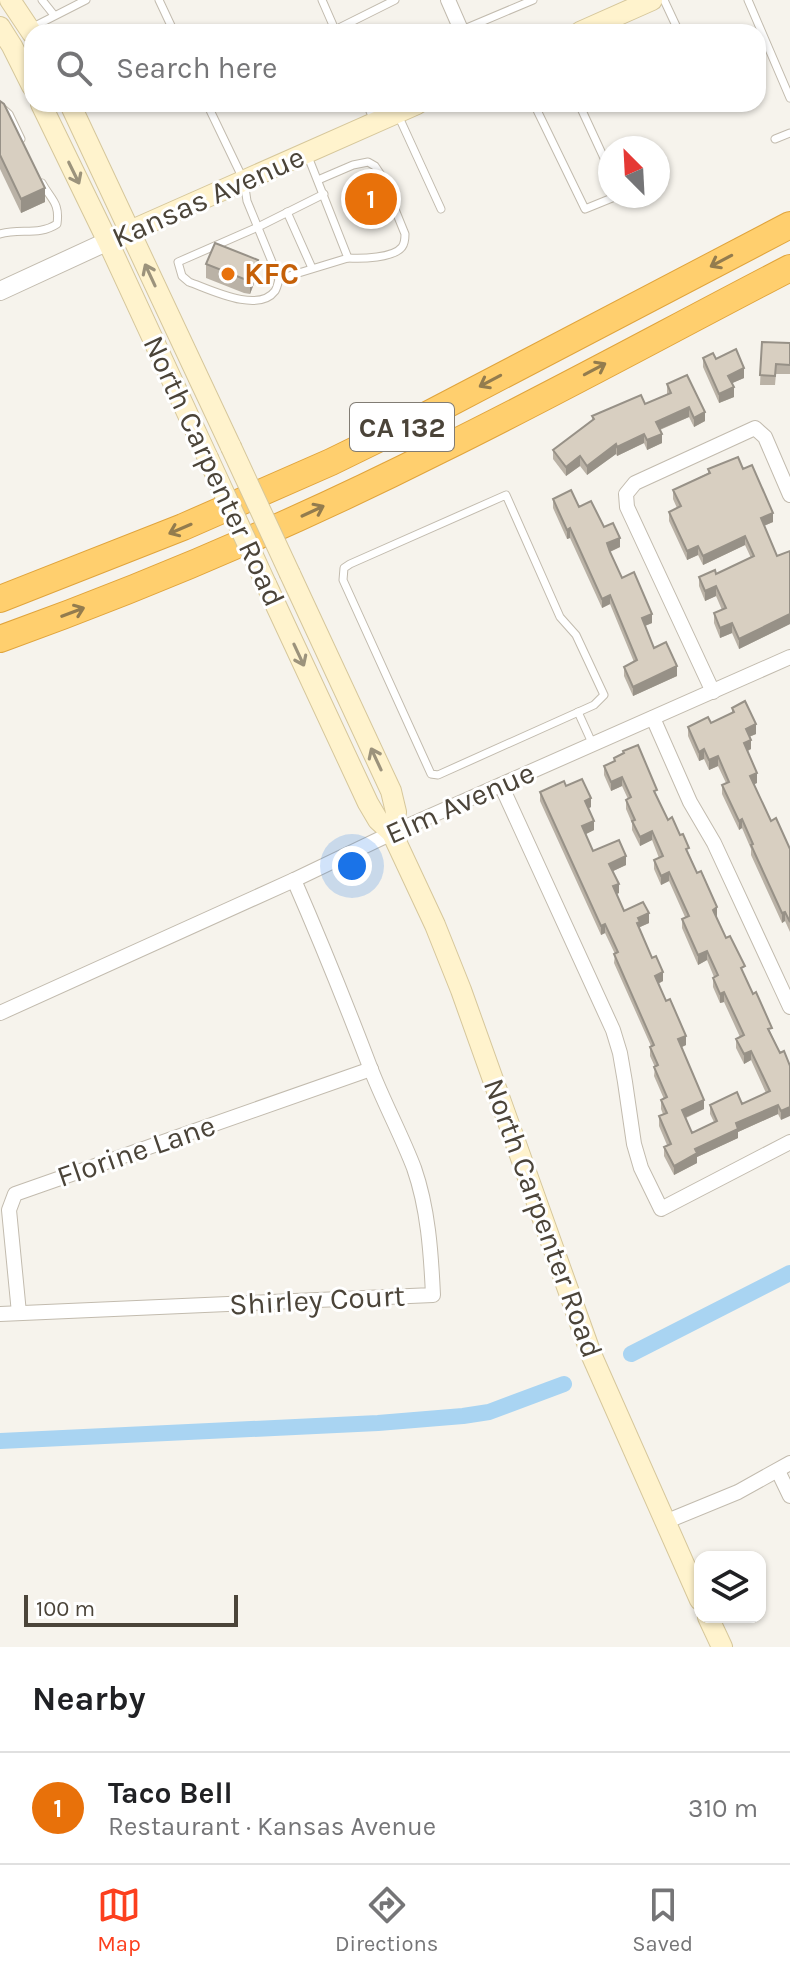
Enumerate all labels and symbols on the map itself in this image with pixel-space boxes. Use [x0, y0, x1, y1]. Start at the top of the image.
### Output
north arrow [598, 136, 670, 208]
street label: Kansas Avenue [106, 139, 310, 255]
one-way arrow [67, 161, 82, 185]
pin: 1 [345, 169, 397, 229]
one-way arrow [709, 254, 733, 270]
place label: KFC [244, 256, 299, 292]
one-way arrow [142, 263, 157, 288]
marker: KFC [219, 265, 237, 283]
street label: North Carpenter Road [135, 330, 293, 612]
one-way arrow [583, 361, 607, 377]
one-way arrow [479, 374, 503, 390]
road number: CA 132 [350, 403, 454, 451]
one-way arrow [300, 503, 324, 518]
one-way arrow [168, 522, 193, 537]
one-way arrow [60, 604, 85, 618]
one-way arrow [292, 642, 307, 666]
one-way arrow [368, 747, 383, 771]
street label: Elm Avenue [380, 754, 540, 852]
your location [332, 846, 372, 886]
street label: North Carpenter Road [476, 1073, 610, 1363]
street label: Florine Lane [52, 1107, 220, 1195]
street label: Shirley Court [228, 1277, 406, 1323]
scale bar [24, 1591, 238, 1627]

